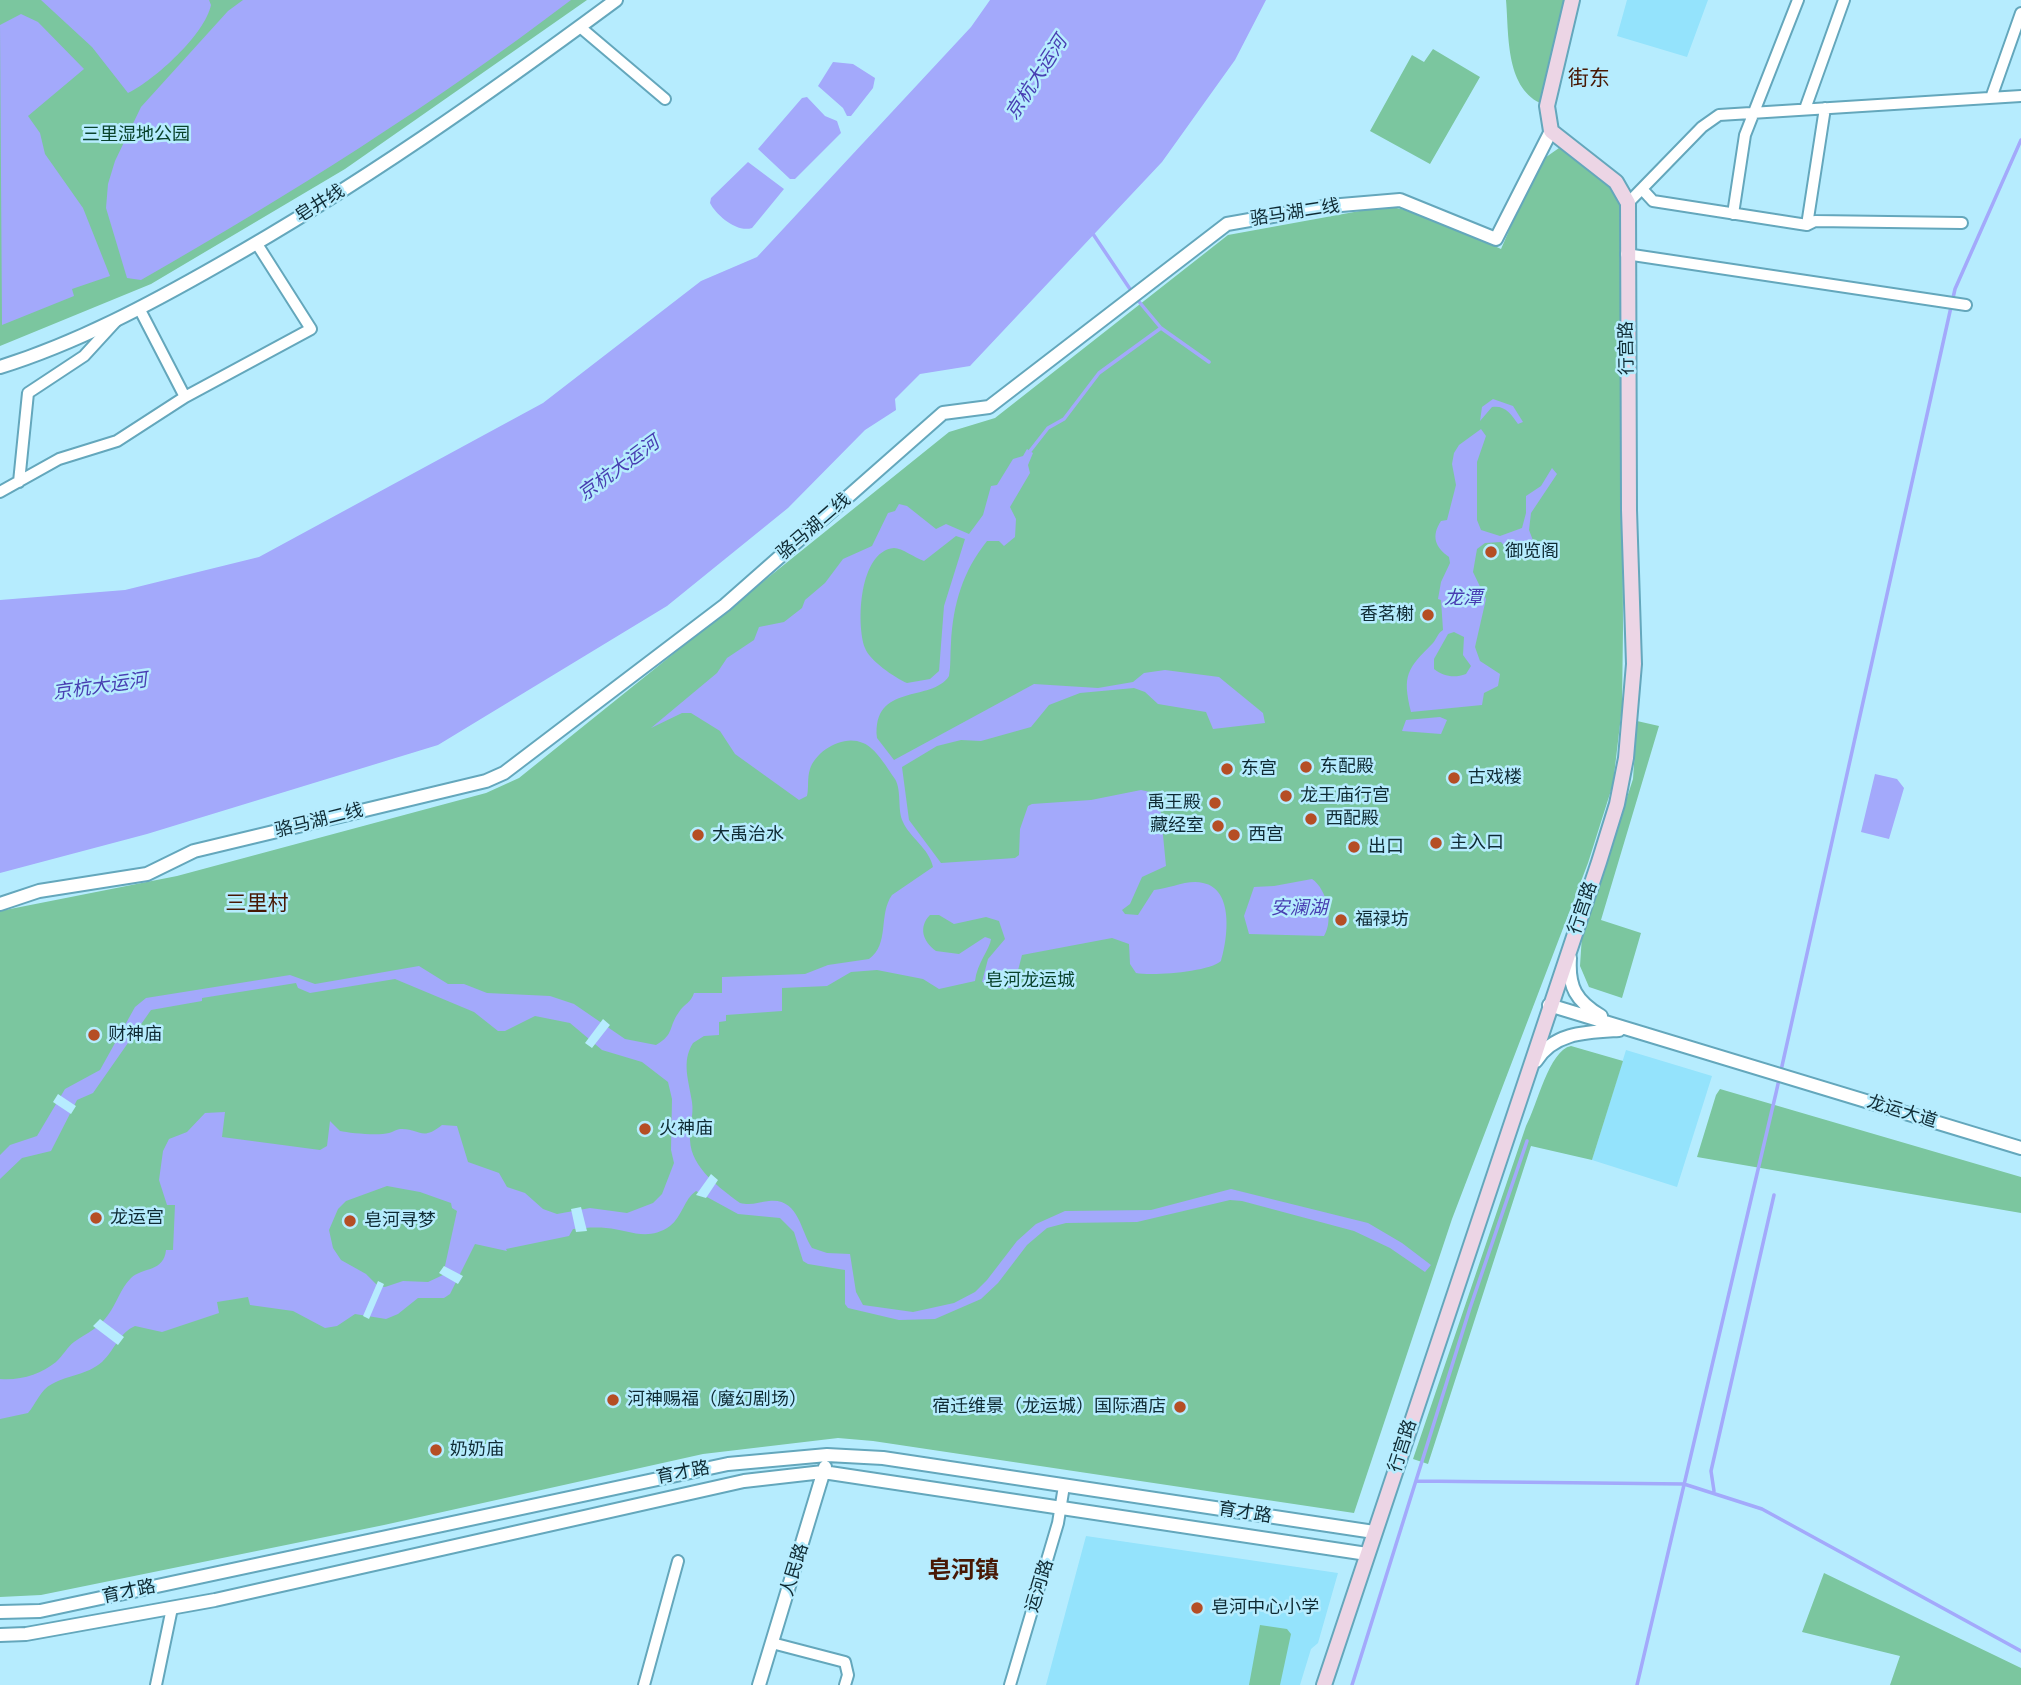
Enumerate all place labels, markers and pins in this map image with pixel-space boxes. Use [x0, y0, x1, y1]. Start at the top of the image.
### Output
place label: 御览阁 [1505, 541, 1559, 563]
marker: 御览阁 [1483, 544, 1499, 560]
place label: 香茗榭 [1360, 604, 1414, 626]
marker: 香茗榭 [1420, 607, 1436, 623]
place label: 东配殿 [1320, 756, 1374, 778]
place label: 东宫 [1241, 758, 1277, 780]
marker: 东配殿 [1298, 759, 1314, 775]
marker: 东宫 [1219, 761, 1235, 777]
place label: 古戏楼 [1468, 767, 1522, 789]
marker: 古戏楼 [1446, 770, 1462, 786]
place label: 龙王庙行宫 [1300, 785, 1390, 807]
marker: 龙王庙行宫 [1278, 788, 1294, 804]
place label: 禹王殿 [1147, 792, 1201, 814]
marker: 禹王殿 [1207, 795, 1223, 811]
place label: 西配殿 [1325, 808, 1379, 830]
marker: 西配殿 [1303, 811, 1319, 827]
place label: 藏经室 [1150, 815, 1204, 837]
marker: 藏经室 [1210, 818, 1226, 834]
place label: 大禹治水 [712, 824, 784, 846]
place label: 西宫 [1248, 824, 1284, 846]
marker: 大禹治水 [690, 827, 706, 843]
marker: 西宫 [1226, 827, 1242, 843]
place label: 主入口 [1450, 832, 1504, 854]
marker: 主入口 [1428, 835, 1444, 851]
place label: 出口 [1368, 836, 1404, 858]
marker: 出口 [1346, 839, 1362, 855]
place label: 福禄坊 [1355, 909, 1409, 931]
marker: 福禄坊 [1333, 912, 1349, 928]
place label: 财神庙 [108, 1024, 162, 1046]
marker: 财神庙 [86, 1027, 102, 1043]
place label: 火神庙 [659, 1118, 713, 1140]
marker: 火神庙 [637, 1121, 653, 1137]
place label: 龙运宫 [110, 1207, 164, 1229]
marker: 龙运宫 [88, 1210, 104, 1226]
place label: 皂河寻梦 [364, 1210, 436, 1232]
marker: 皂河寻梦 [342, 1213, 358, 1229]
place label: 河神赐福（魔幻剧场） [627, 1389, 807, 1411]
marker: 河神赐福（魔幻剧场） [605, 1392, 621, 1408]
place label: 宿迁维景（龙运城）国际酒店 [932, 1396, 1166, 1418]
marker: 宿迁维景（龙运城）国际酒店 [1172, 1399, 1188, 1415]
place label: 奶奶庙 [450, 1439, 504, 1461]
marker: 奶奶庙 [428, 1442, 444, 1458]
place label: 皂河中心小学 [1211, 1597, 1319, 1619]
marker: 皂河中心小学 [1189, 1600, 1205, 1616]

